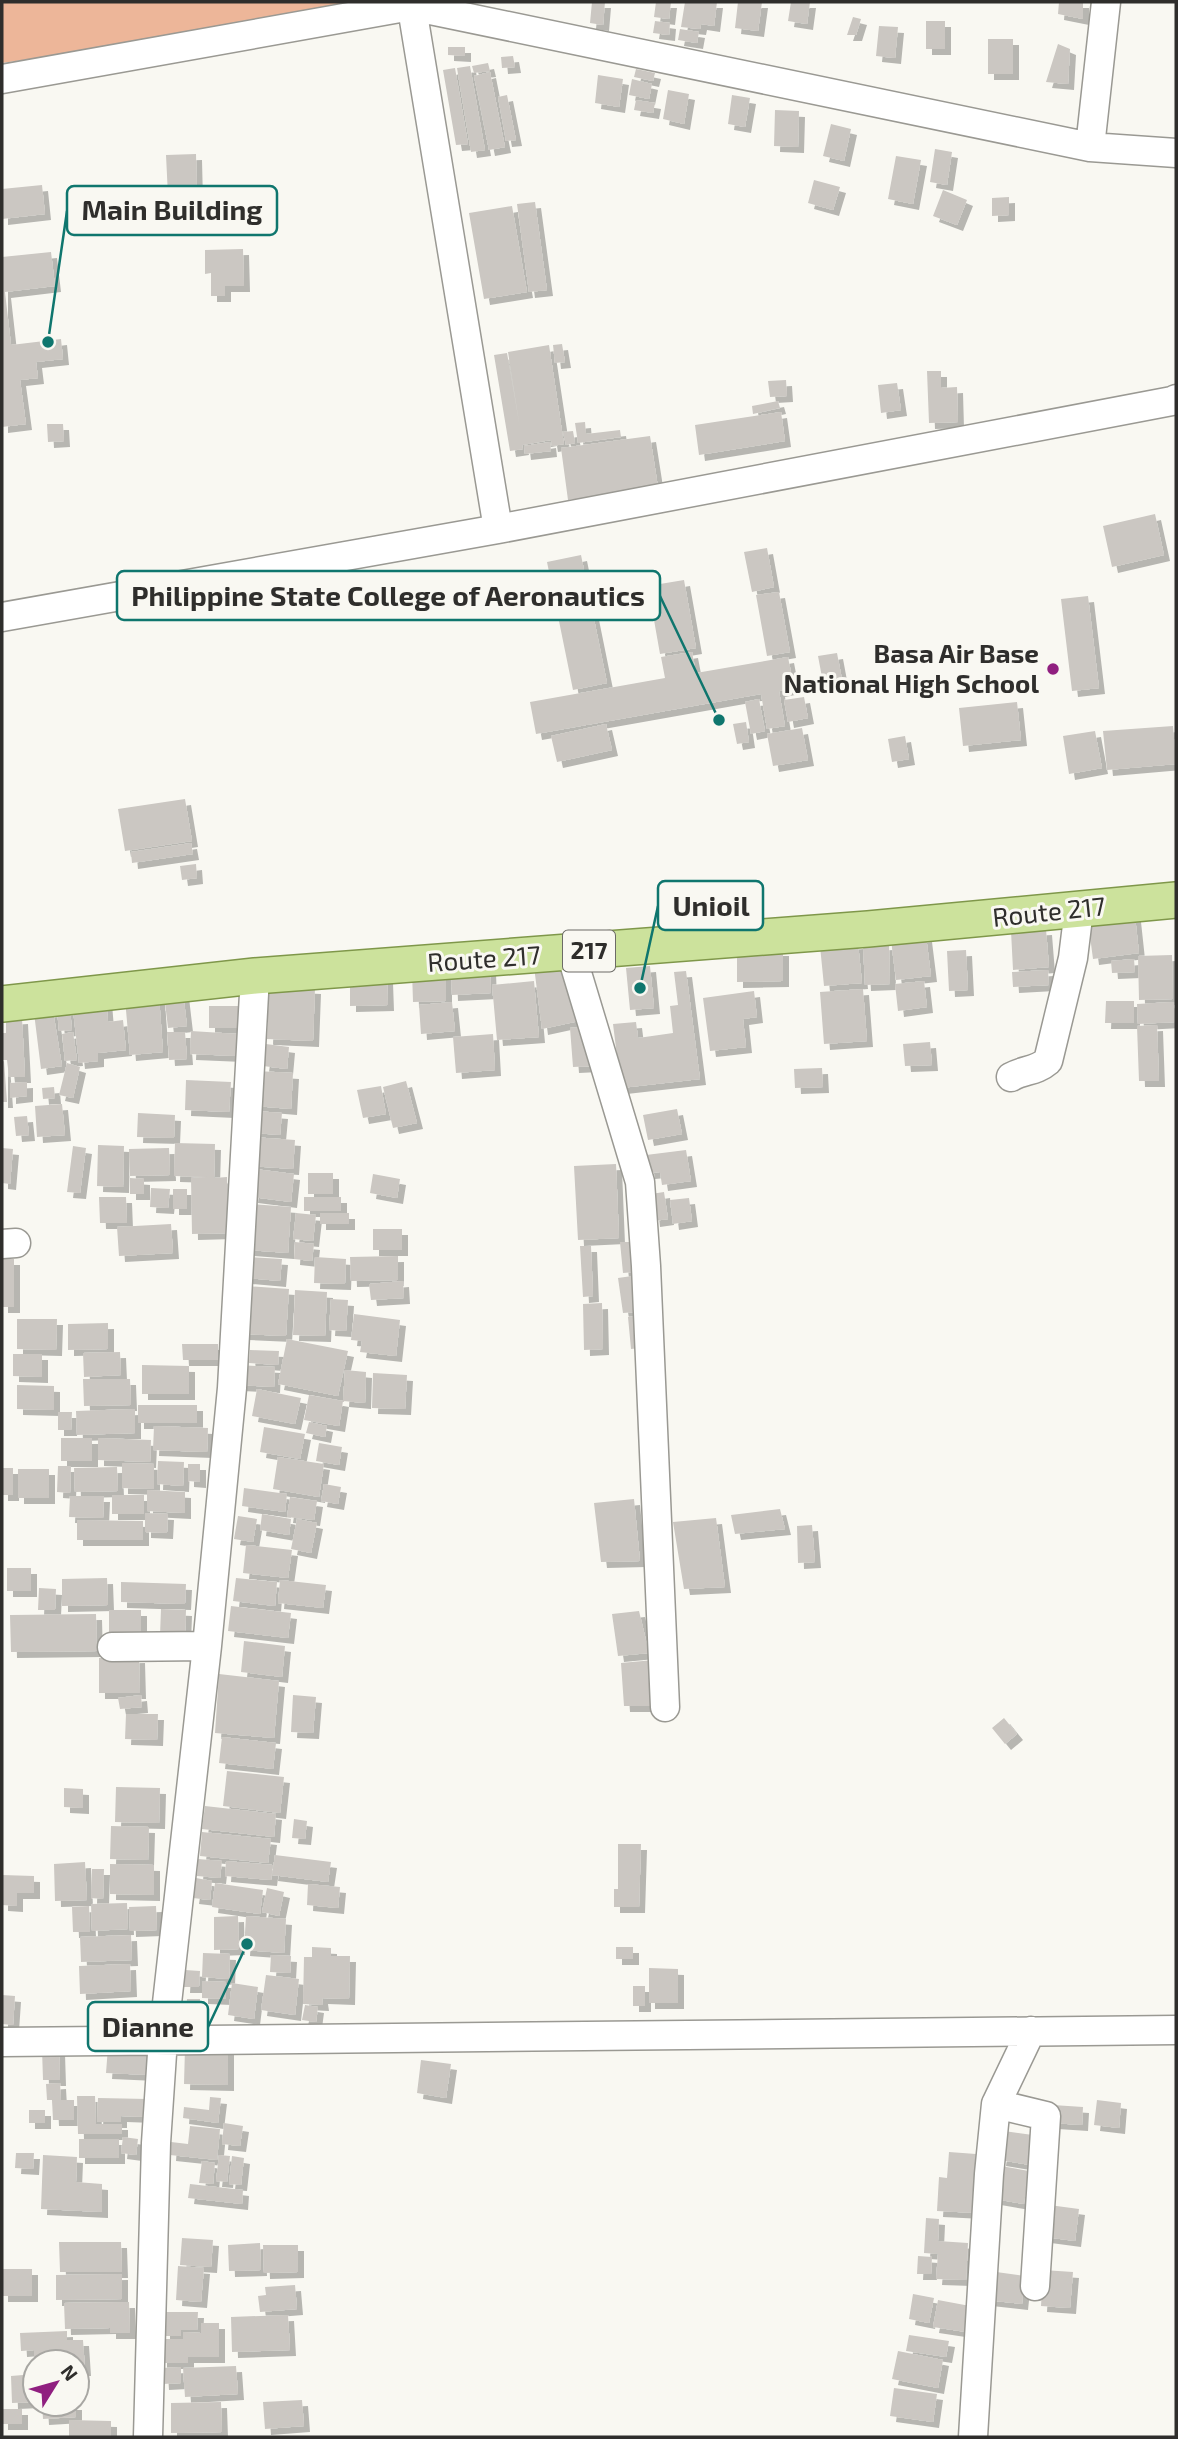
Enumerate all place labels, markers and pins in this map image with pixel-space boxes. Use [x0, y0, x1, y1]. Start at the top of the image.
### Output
callout: Main Building [67, 186, 277, 235]
callout: Philippine State College of Aeronautics [117, 571, 660, 620]
place label: Basa Air Base National High School [783, 637, 1039, 698]
marker: Basa Air Base National High School [1045, 661, 1061, 677]
callout: Unioil [658, 881, 763, 930]
callout: Dianne [88, 2002, 208, 2051]

